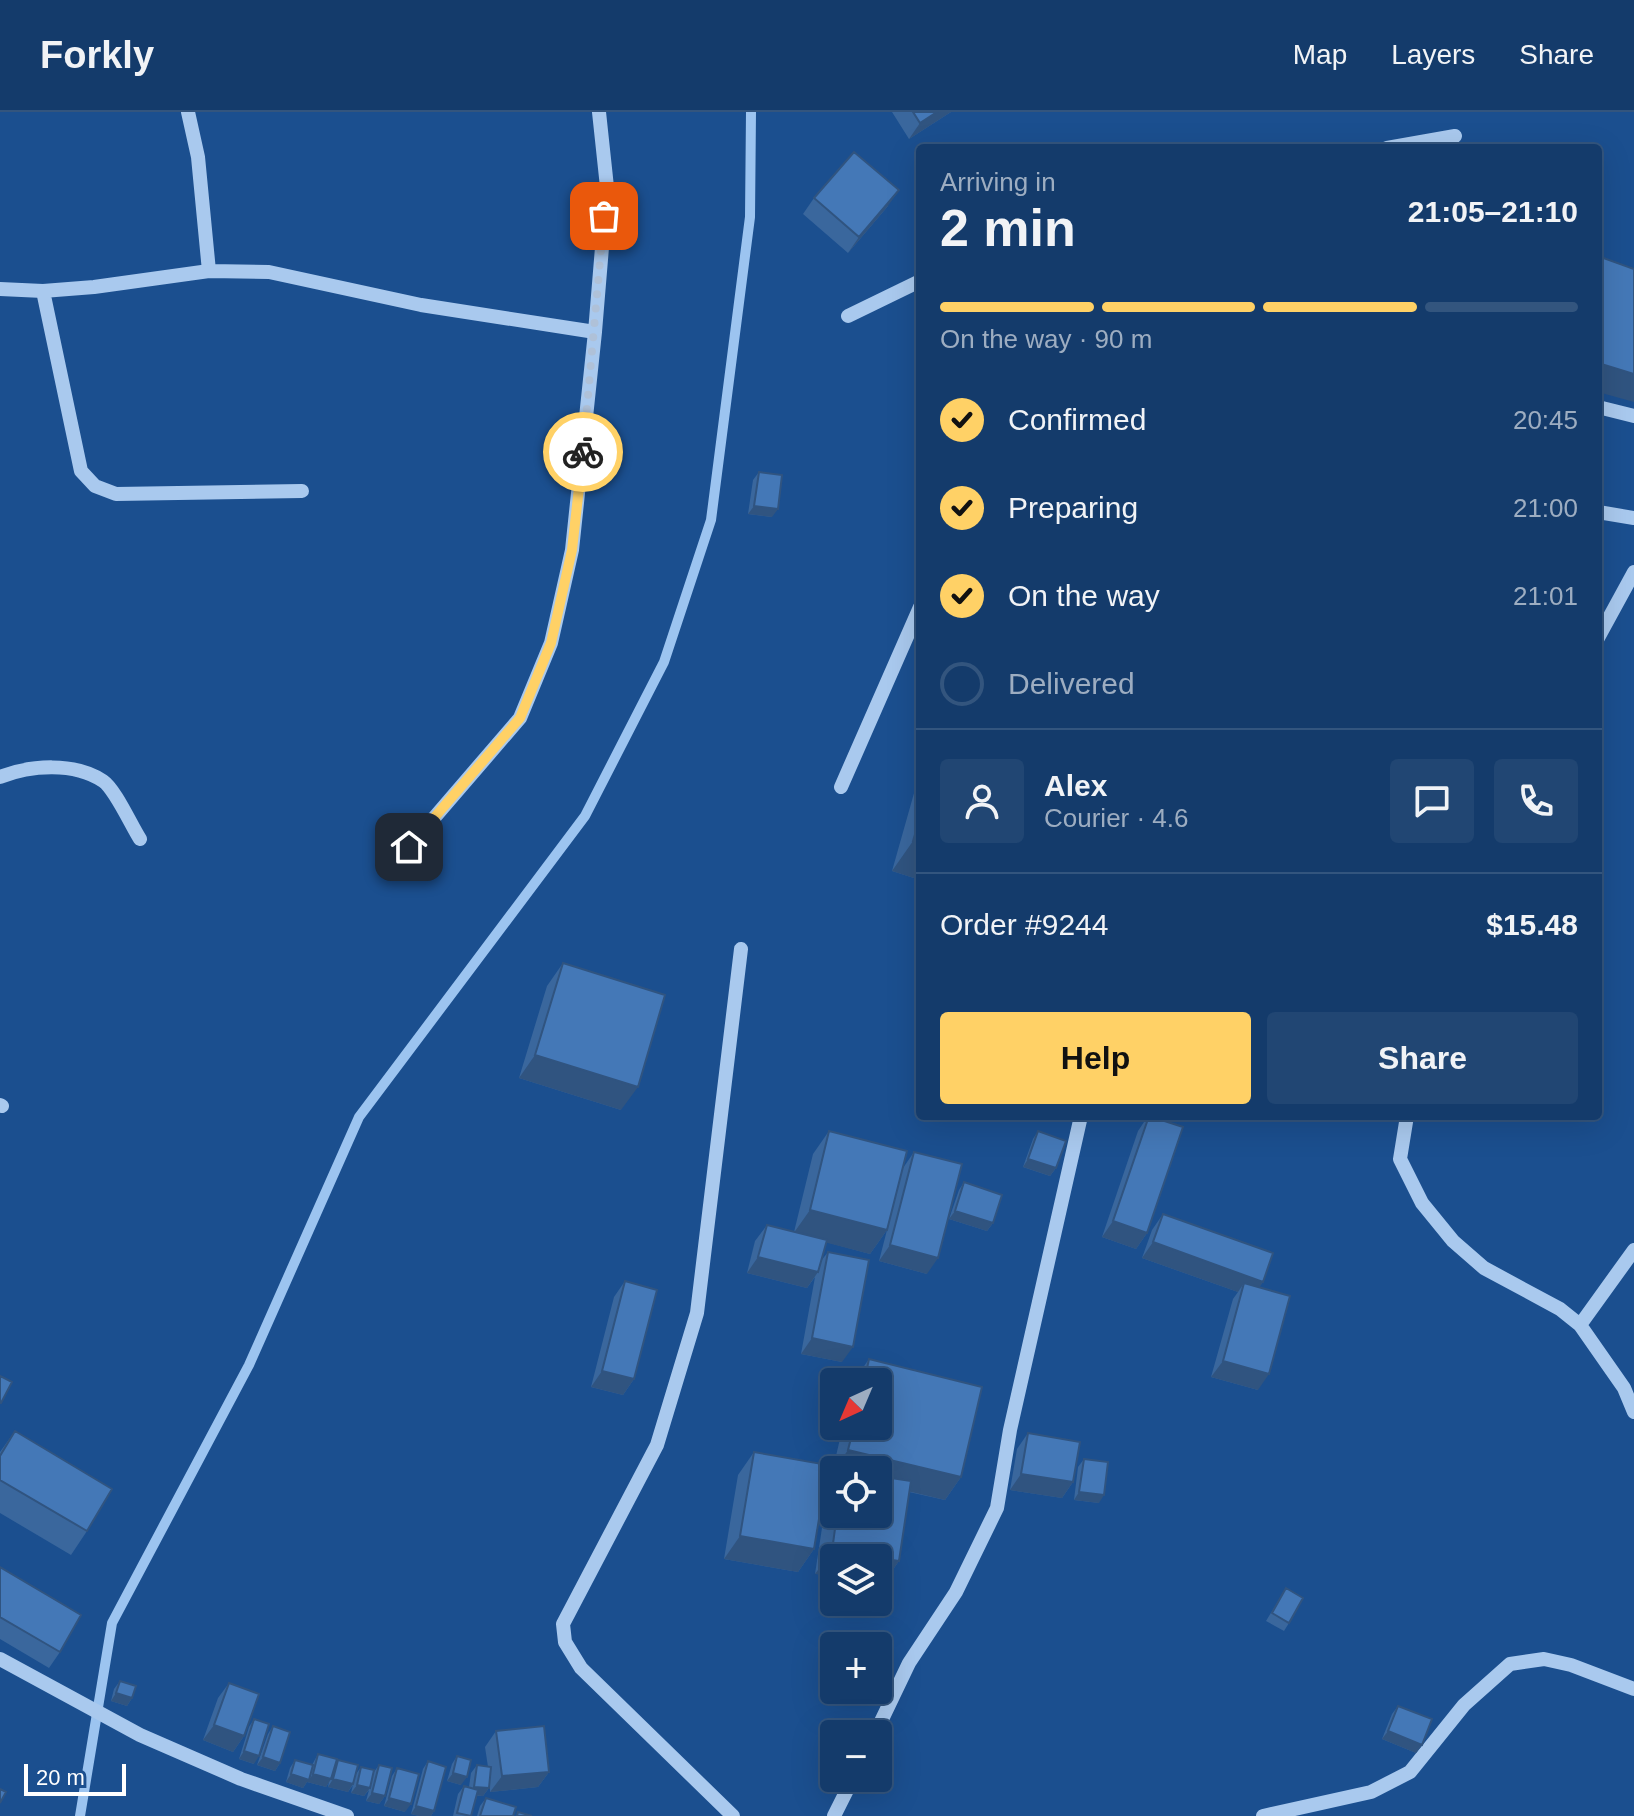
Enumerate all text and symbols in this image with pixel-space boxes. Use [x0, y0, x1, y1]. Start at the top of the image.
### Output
text: Forkly [40, 34, 154, 76]
text: Map [1293, 39, 1347, 70]
text: Layers [1391, 39, 1475, 70]
text: Share [1519, 39, 1594, 70]
text: Arriving in [940, 167, 1056, 197]
pin [570, 182, 638, 250]
icon: bag [582, 194, 626, 238]
text: 21:05–21:10 [1408, 195, 1578, 228]
text: 2 min [940, 199, 1076, 257]
text: On the way · 90 m [940, 324, 1152, 354]
icon: check [940, 398, 984, 442]
text: Confirmed [1008, 403, 1146, 436]
text: 20:45 [1513, 405, 1578, 435]
courier [543, 412, 623, 492]
icon: bike [561, 430, 605, 474]
icon: check [940, 486, 984, 530]
text: Preparing [1008, 491, 1138, 524]
text: 21:00 [1513, 493, 1578, 523]
icon: check [940, 574, 984, 618]
text: On the way [1008, 579, 1160, 612]
text: 21:01 [1513, 581, 1578, 611]
text: Delivered [1008, 667, 1135, 700]
button: person [940, 759, 1024, 843]
button: chat [1390, 759, 1474, 843]
button: phone [1494, 759, 1578, 843]
text: Alex [1044, 769, 1107, 802]
text: Courier · 4.6 [1044, 803, 1189, 833]
pin [375, 813, 443, 881]
icon: home [387, 825, 431, 869]
text: Order #9244 [940, 908, 1108, 941]
text: $15.48 [1486, 908, 1578, 941]
button: Help [940, 1012, 1251, 1104]
button: Share [1267, 1012, 1578, 1104]
north arrow [820, 1368, 892, 1440]
map controls [820, 1368, 892, 1792]
button: locate [820, 1456, 892, 1528]
button: layers [820, 1544, 892, 1616]
button: + [820, 1632, 892, 1704]
button: − [820, 1720, 892, 1792]
scale bar [24, 1760, 126, 1796]
text: 20 m [36, 1765, 85, 1790]

